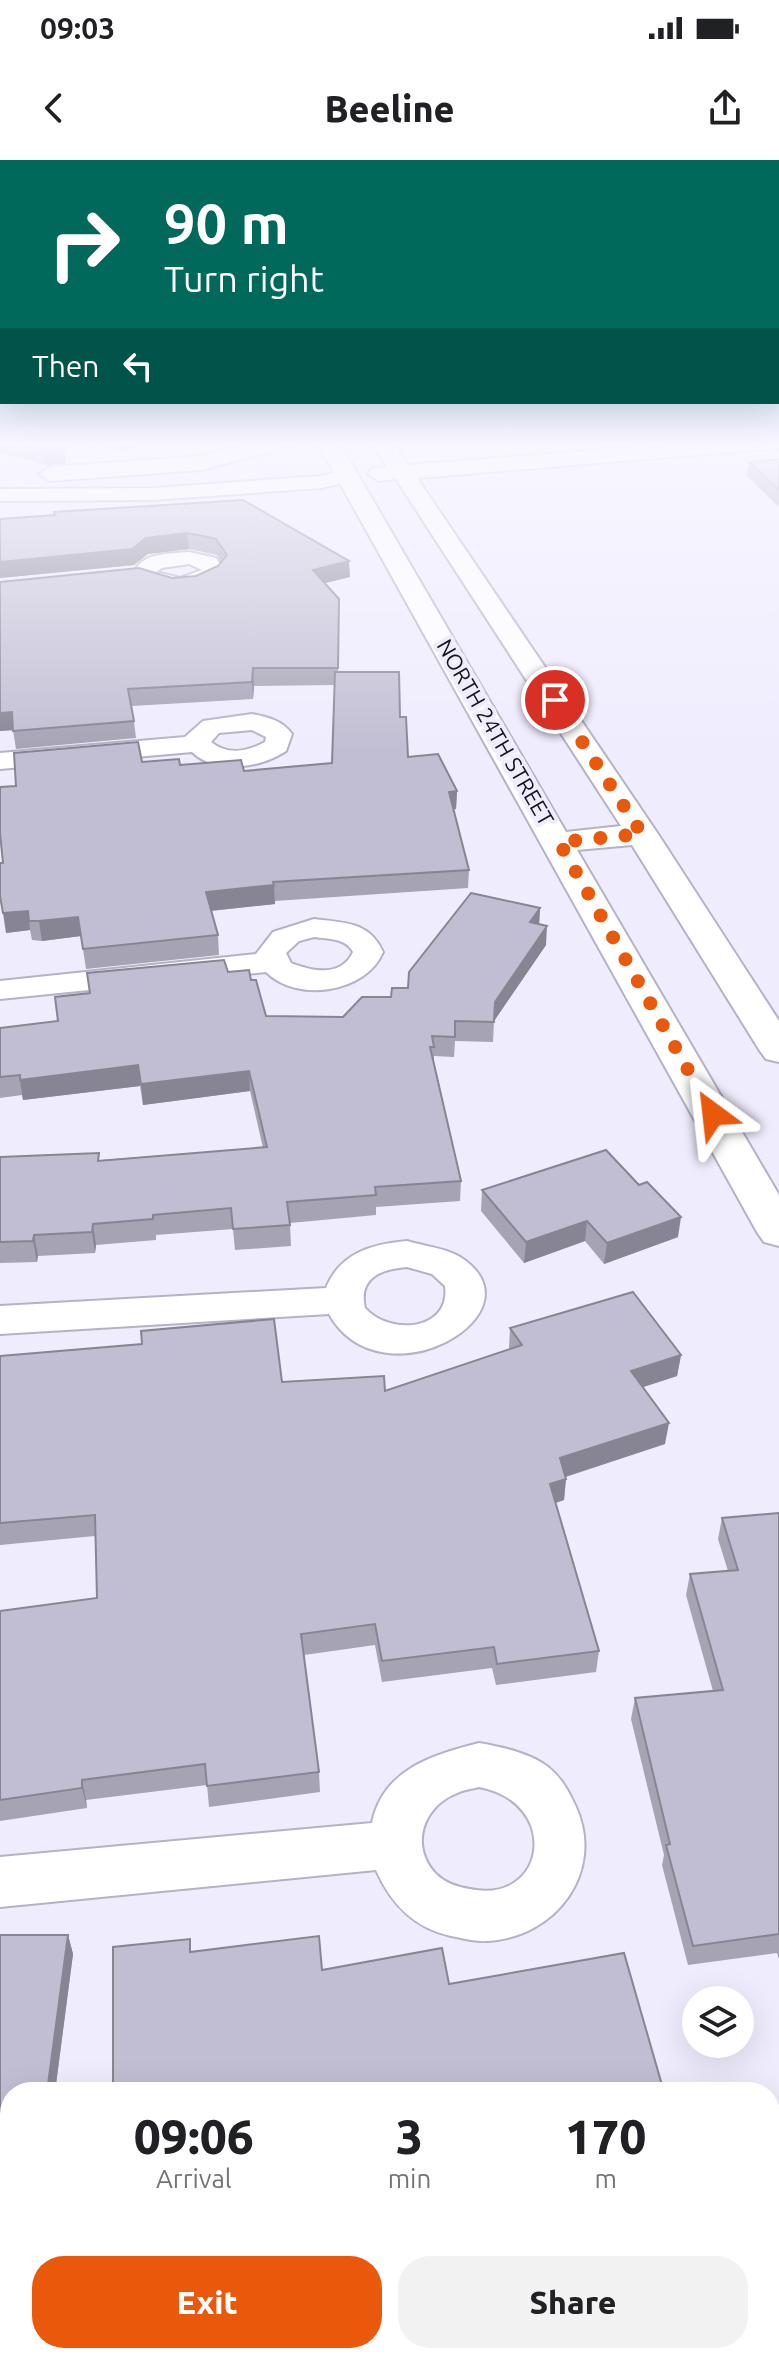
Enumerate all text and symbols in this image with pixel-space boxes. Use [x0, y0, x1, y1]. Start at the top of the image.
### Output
text: 09:03 [40, 11, 115, 45]
icon: back [32, 86, 76, 130]
icon: share [703, 86, 747, 130]
text: Beeline [324, 88, 455, 129]
icon: right [32, 192, 136, 296]
text: 90 m [164, 192, 289, 255]
text: Turn right [164, 258, 324, 299]
icon: left [116, 344, 160, 388]
text: Then [32, 349, 100, 383]
street label: NORTH 24TH STREET [432, 634, 560, 830]
pin [521, 666, 589, 734]
icon: arrive [533, 678, 577, 722]
position arrow [671, 1072, 755, 1156]
map controls [682, 1986, 754, 2058]
button: layers [682, 1986, 754, 2058]
text: 09:06 [134, 2109, 254, 2163]
text: 3 [396, 2109, 423, 2163]
text: 170 [565, 2109, 646, 2163]
text: Arrival [156, 2164, 232, 2193]
text: min [388, 2164, 431, 2193]
text: m [594, 2164, 617, 2193]
button: Exit [32, 2256, 382, 2348]
button: Share [398, 2256, 748, 2348]

